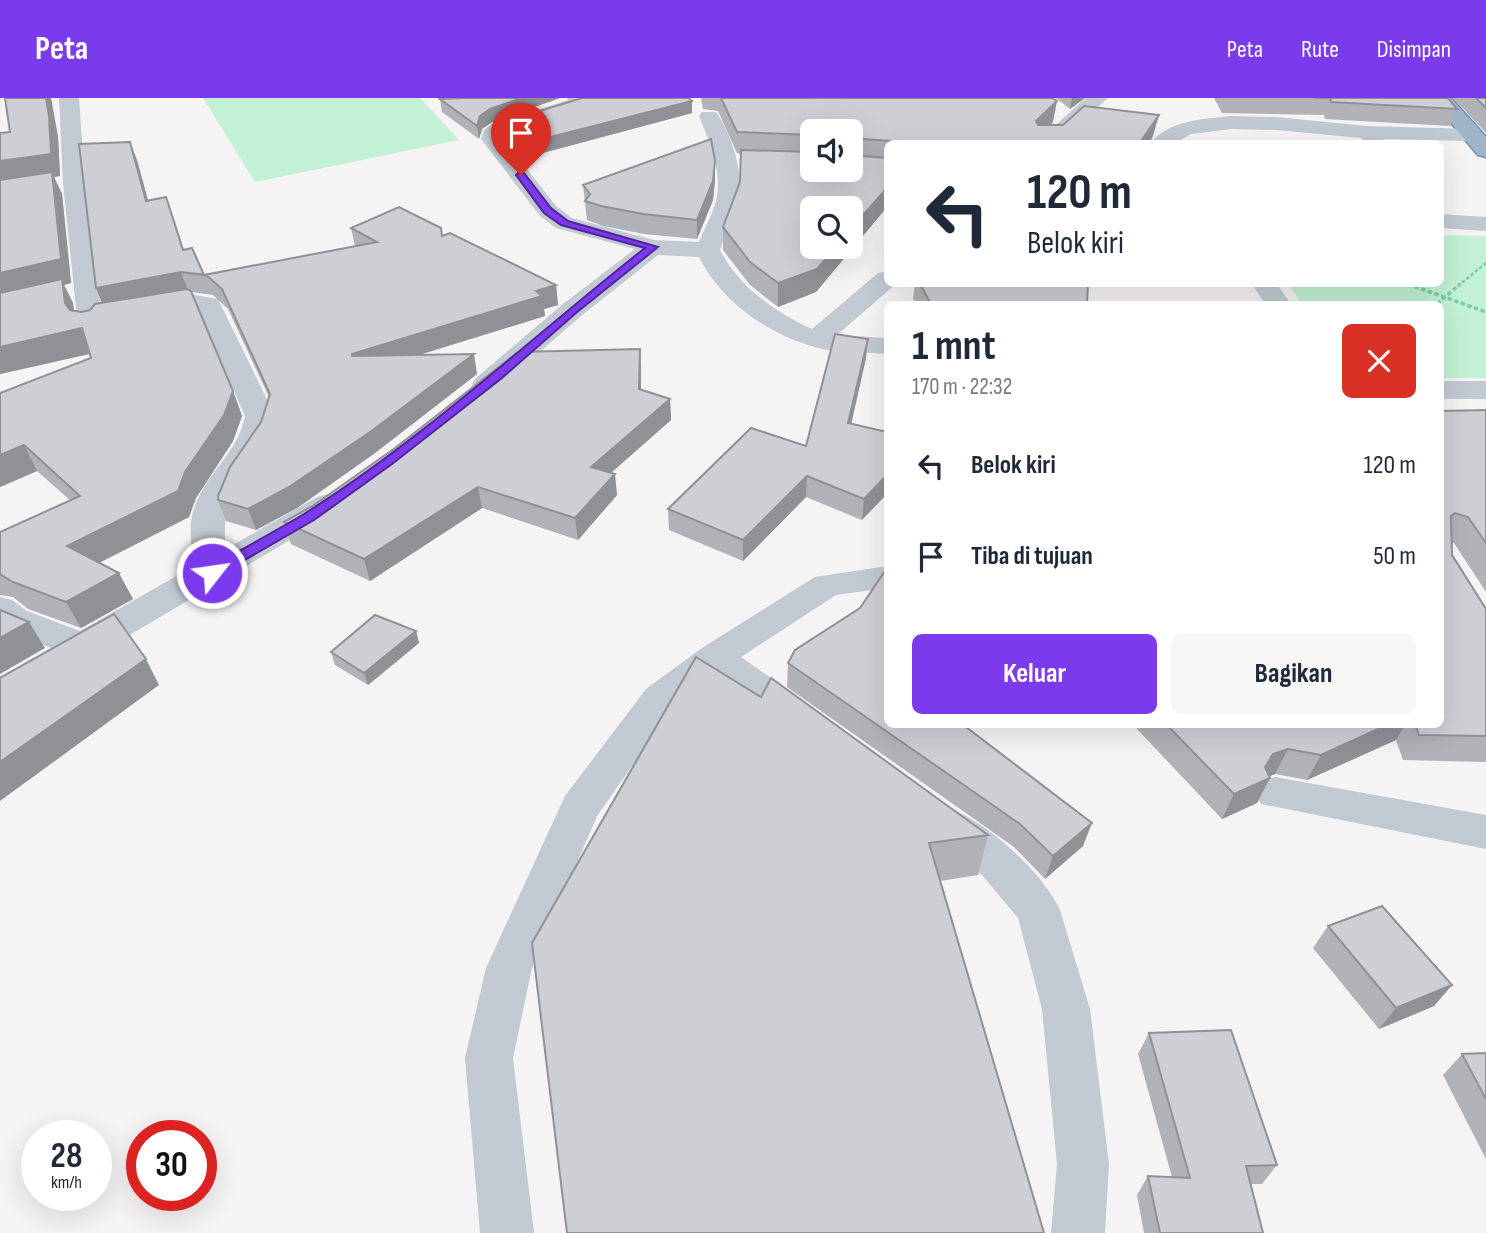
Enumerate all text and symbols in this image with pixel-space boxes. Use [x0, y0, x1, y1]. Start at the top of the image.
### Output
text: Peta [35, 29, 88, 69]
text: Peta [1227, 35, 1263, 64]
text: Rute [1301, 35, 1339, 64]
text: Disimpan [1377, 35, 1451, 64]
pin [491, 103, 551, 175]
icon: arrive [502, 114, 540, 152]
map controls [800, 119, 863, 259]
button: sound [800, 119, 863, 182]
text: 120 m [1027, 164, 1132, 223]
icon: left [912, 168, 1003, 259]
button: search [800, 196, 863, 259]
text: Belok kiri [1027, 224, 1124, 263]
text: 1 mnt [912, 321, 996, 372]
button: close [1342, 324, 1416, 398]
text: 170 m · 22:32 [912, 373, 1012, 401]
icon: left [912, 447, 950, 485]
text: Belok kiri [971, 450, 1056, 481]
text: 120 m [1363, 450, 1416, 481]
position arrow [175, 536, 249, 610]
icon: arrive [912, 538, 950, 576]
text: Tiba di tujuan [971, 541, 1093, 572]
text: 50 m [1373, 541, 1416, 572]
button: Keluar [912, 634, 1157, 714]
button: Bagikan [1171, 634, 1416, 714]
speed limit sign: 30 [126, 1120, 217, 1211]
text: 28 [51, 1135, 82, 1178]
text: km/h [51, 1172, 82, 1193]

